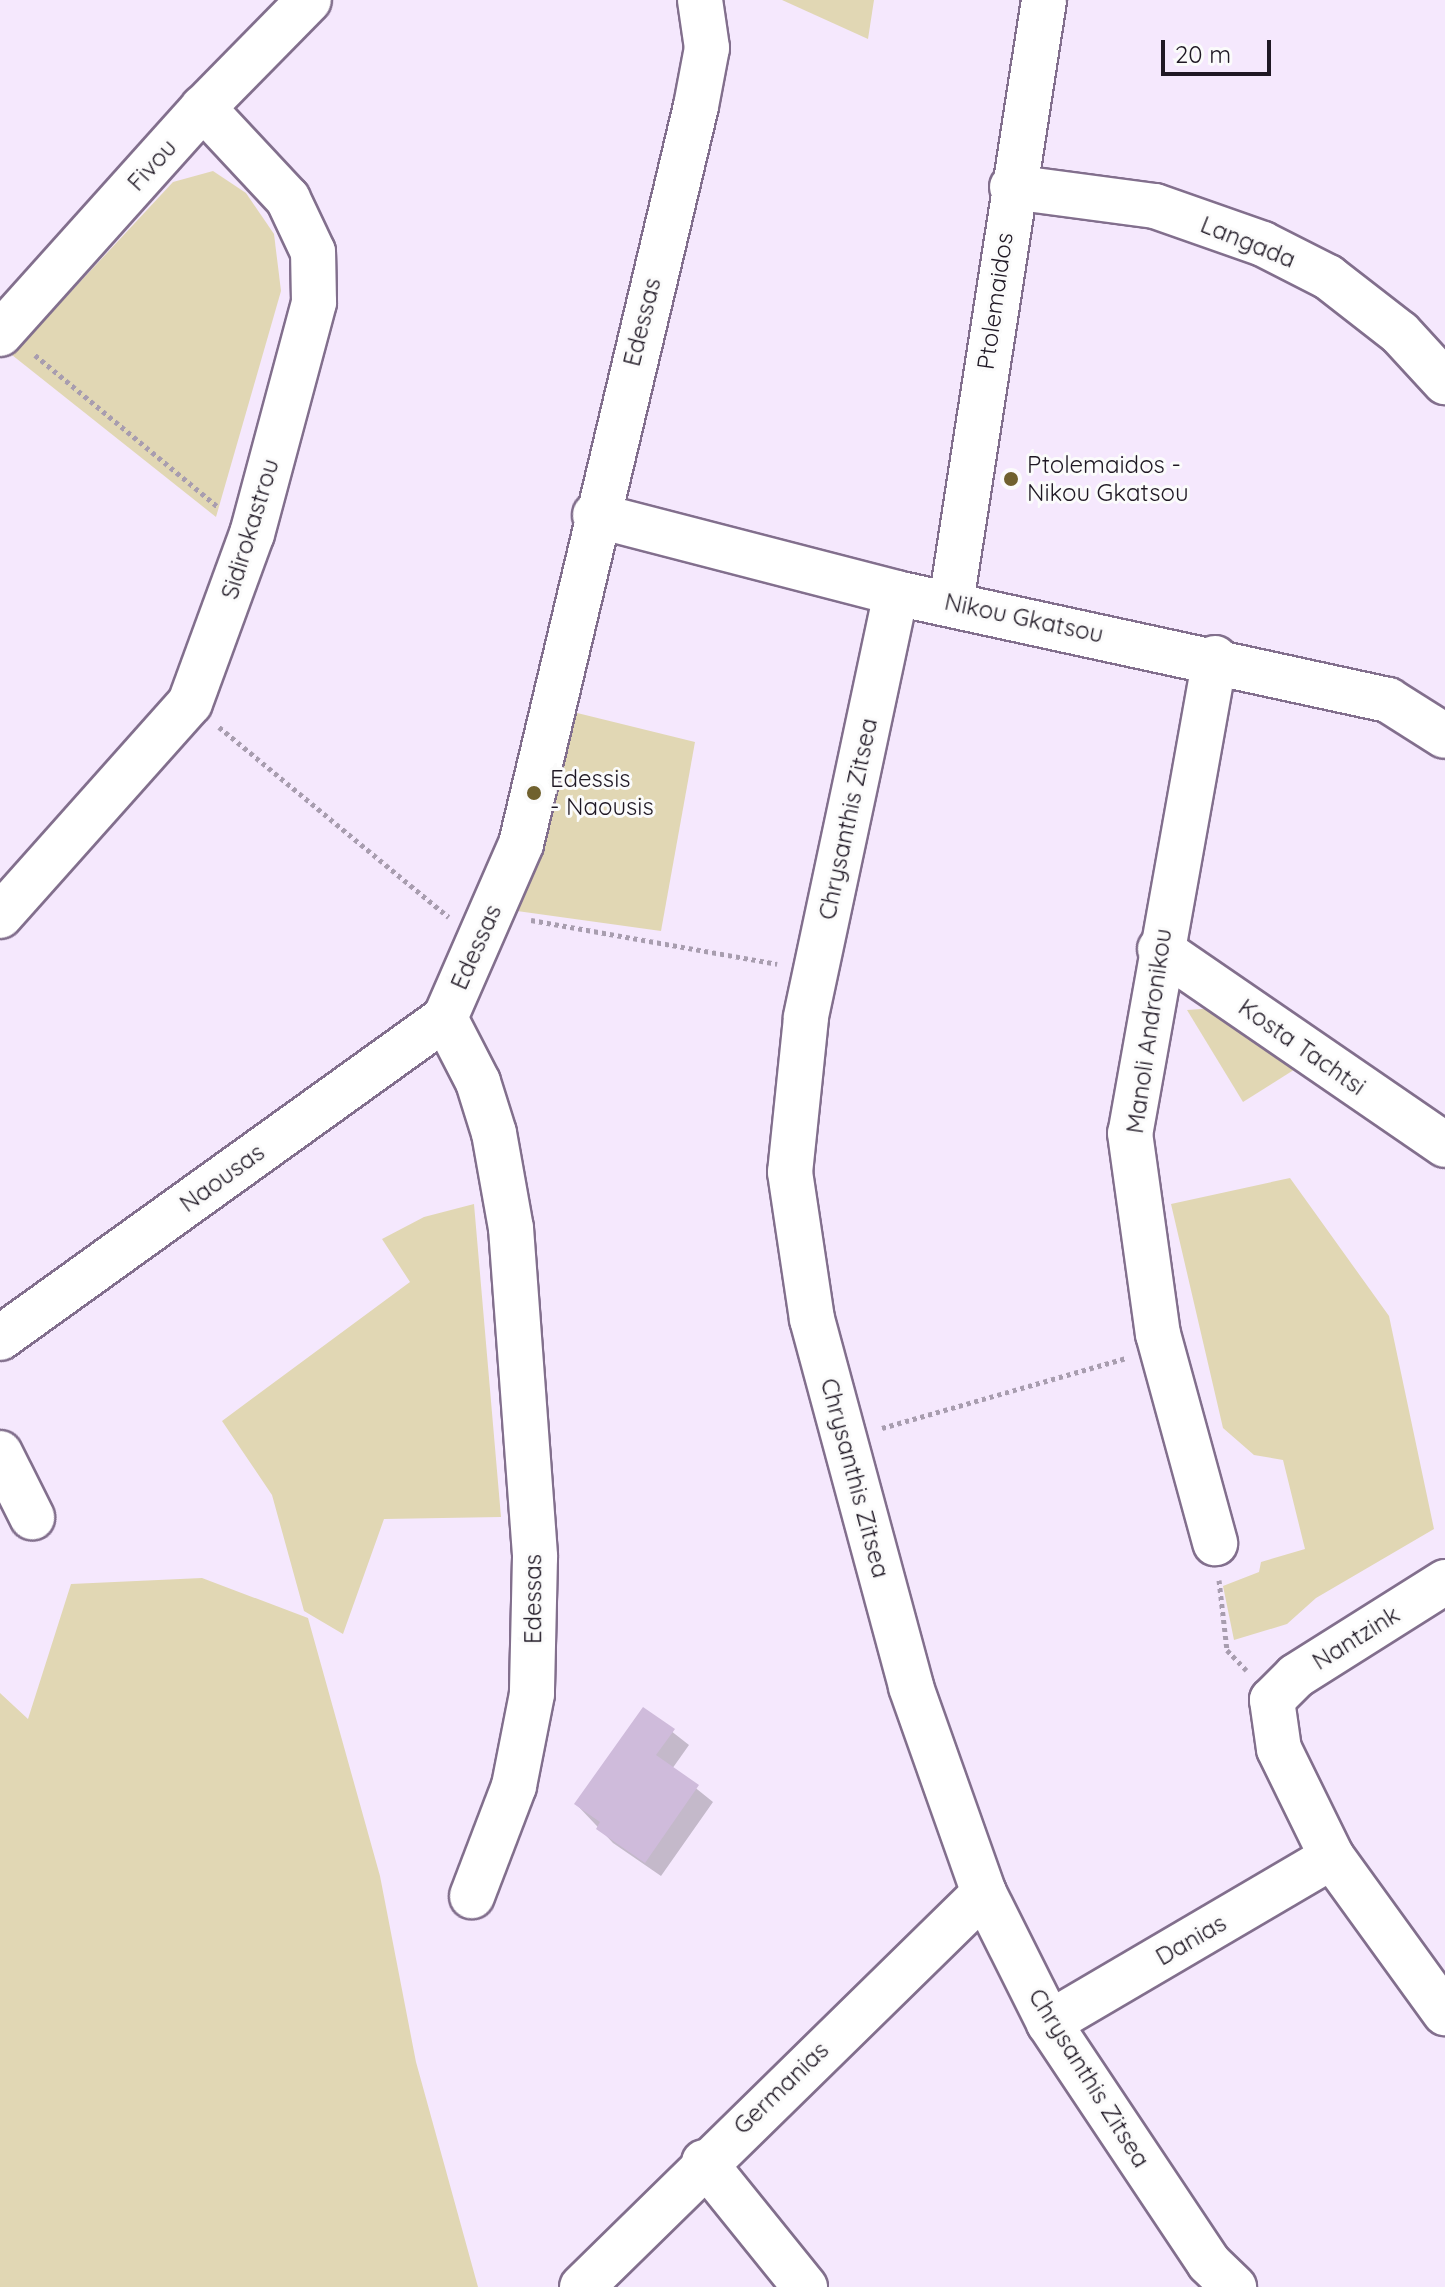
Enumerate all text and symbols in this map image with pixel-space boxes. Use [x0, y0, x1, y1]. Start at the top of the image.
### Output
scale bar [1165, 24, 1275, 74]
text: 20 m [1175, 39, 1231, 69]
street label: Fivou [121, 133, 183, 197]
street label: Langada [1196, 210, 1300, 274]
street label: Ptolemaidos [971, 231, 1019, 371]
street label: Edessas [617, 275, 667, 369]
place label: Ptolemaidos - Nikou Gkatsou [1027, 451, 1189, 507]
street label: Sidirokastrou [215, 455, 285, 603]
marker: Ptolemaidos - Nikou Gkatsou [1002, 470, 1020, 488]
street label: Nikou Gkatsou [942, 587, 1106, 649]
street label: Chrysanthis Zitsea [813, 716, 883, 922]
place label: Edessis - Naousis [550, 765, 654, 821]
marker: Edessis - Naousis [525, 784, 543, 802]
street label: Edessas [445, 900, 507, 994]
street label: Manoli Andronikou [1120, 927, 1178, 1135]
street label: Kosta Tachtsi [1233, 993, 1371, 1101]
street label: Naousas [174, 1138, 270, 1218]
street label: Chrysanthis Zitsea [815, 1375, 895, 1581]
street label: Edessas [519, 1554, 547, 1644]
street label: Nantzink [1307, 1600, 1405, 1676]
street label: Danias [1151, 1908, 1231, 1972]
street label: Chrysanthis Zitsea [1022, 1983, 1156, 2173]
street label: Germanias [728, 2036, 834, 2140]

